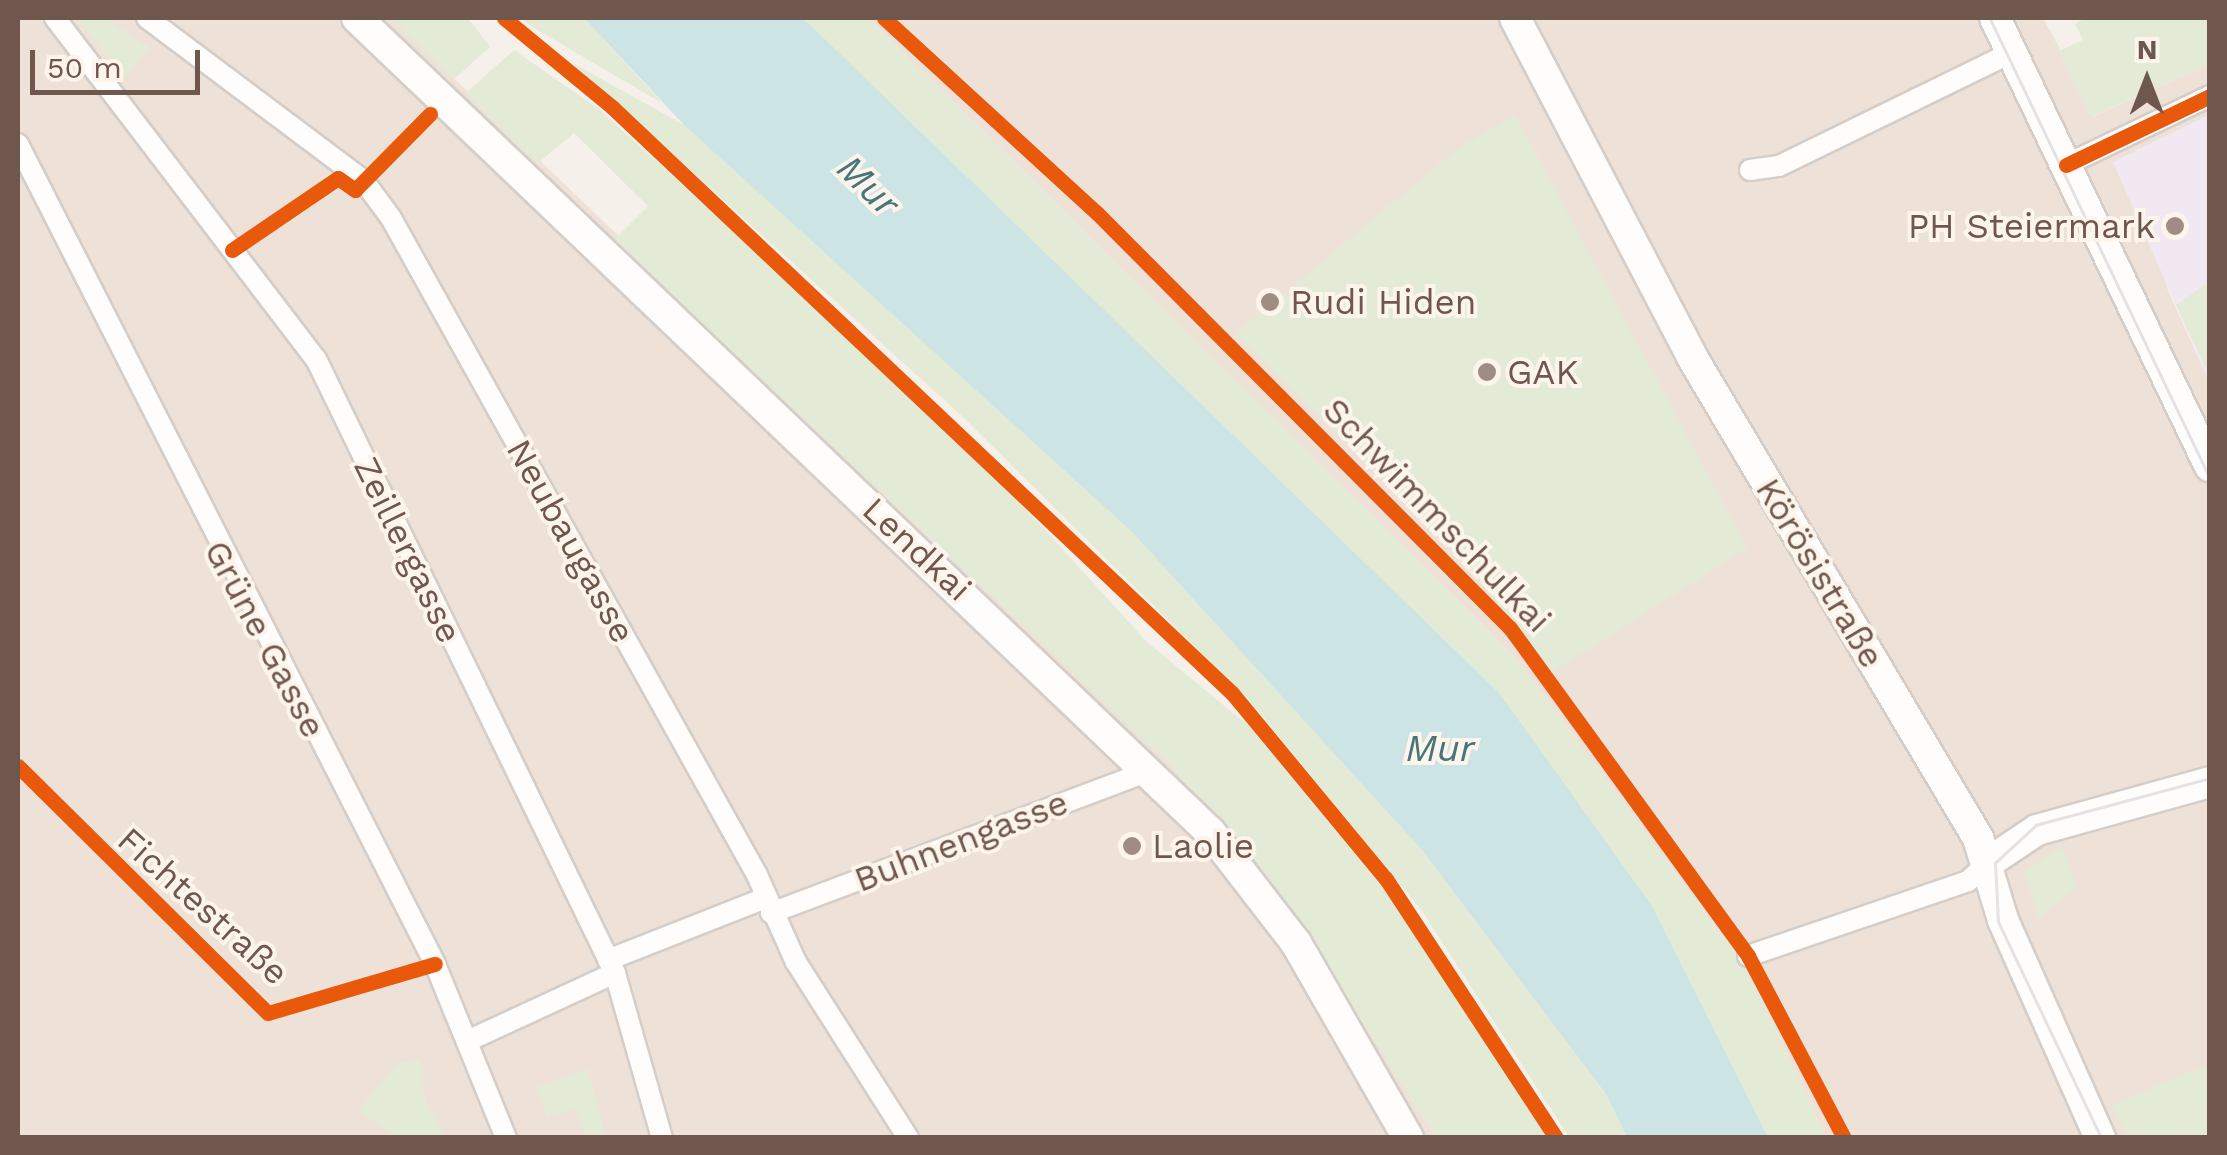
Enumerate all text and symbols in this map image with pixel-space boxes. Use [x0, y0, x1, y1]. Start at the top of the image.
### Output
scale bar [35, 30, 205, 92]
north arrow [2097, 30, 2197, 130]
text: N [2137, 33, 2157, 66]
text: 50 m [47, 50, 122, 85]
water label: Mur [827, 146, 909, 226]
place label: PH Steiermark [1908, 205, 2155, 247]
marker: PH Steiermark [2164, 215, 2186, 237]
place label: Rudi Hiden [1290, 281, 1476, 323]
marker: Rudi Hiden [1259, 291, 1281, 313]
place label: GAK [1507, 351, 1578, 393]
marker: GAK [1476, 361, 1498, 383]
street label: Schwimmschulkai [1314, 389, 1560, 641]
street label: Neubaugasse [498, 432, 644, 650]
street label: Zeillergasse [345, 450, 471, 650]
street label: Körösistraße [1747, 471, 1893, 675]
street label: Lendkai [854, 488, 980, 610]
street label: Grüne Gasse [195, 533, 335, 745]
water label: Mur [1405, 726, 1475, 772]
street label: Buhnengasse [848, 781, 1074, 901]
street label: Fichtestraße [109, 818, 297, 994]
place label: Laolie [1152, 825, 1254, 867]
marker: Laolie [1121, 835, 1143, 857]

